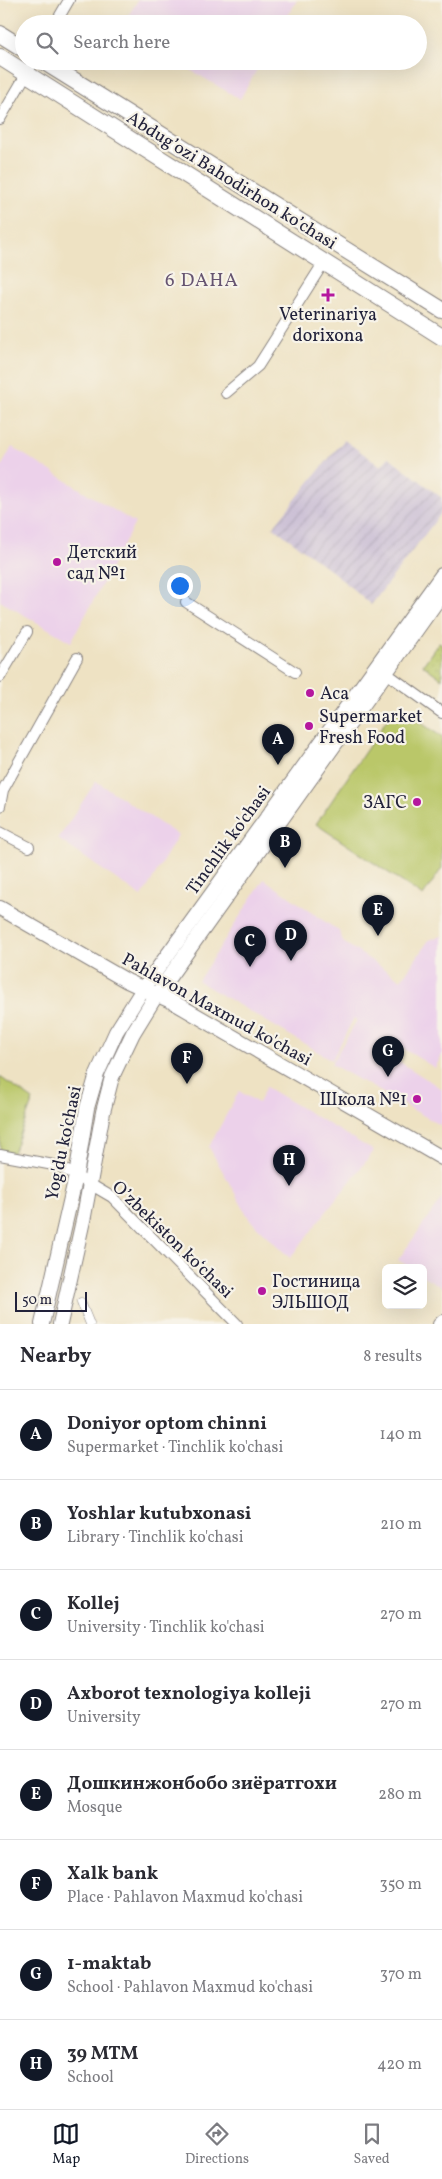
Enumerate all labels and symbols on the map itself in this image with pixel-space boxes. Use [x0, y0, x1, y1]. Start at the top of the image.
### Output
street label: Abdug’ozi Bahodirhon ko’chasi [121, 106, 341, 256]
district label: 6 DAHA [165, 268, 239, 294]
marker: Veterinariya dorixona [322, 289, 334, 301]
place label: Veterinariya dorixona [279, 303, 377, 349]
place label: Детский сад №1 [67, 541, 137, 587]
marker: Детский сад №1 [51, 556, 63, 568]
your location [167, 573, 193, 599]
place label: Аса [320, 682, 349, 707]
marker: Аса [304, 687, 316, 699]
place label: Supermarket Fresh Food [319, 705, 422, 751]
marker: Supermarket Fresh Food [303, 720, 315, 732]
pin: A [262, 724, 294, 765]
street label: Tinchlik ko'chasi [181, 781, 277, 901]
place label: ЗАГС [363, 791, 407, 816]
marker: ЗАГС [411, 796, 423, 808]
pin: B [269, 827, 301, 868]
pin: E [362, 895, 394, 936]
pin: D [275, 920, 307, 961]
pin: C [234, 926, 266, 967]
street label: Pahlavon Maxmud ko'chasi [117, 948, 316, 1073]
pin: G [372, 1036, 404, 1077]
pin: F [171, 1043, 203, 1084]
street label: Yog'du ko'chasi [40, 1084, 89, 1203]
place label: Школа №1 [320, 1088, 407, 1113]
marker: Школа №1 [411, 1093, 423, 1105]
pin: H [273, 1145, 305, 1186]
street label: O’zbekiston ko‘chasi [106, 1176, 238, 1305]
place label: Гостиница ЭЛЬШОД [272, 1270, 361, 1316]
marker: Гостиница ЭЛЬШОД [256, 1285, 268, 1297]
scale bar [15, 1289, 88, 1312]

